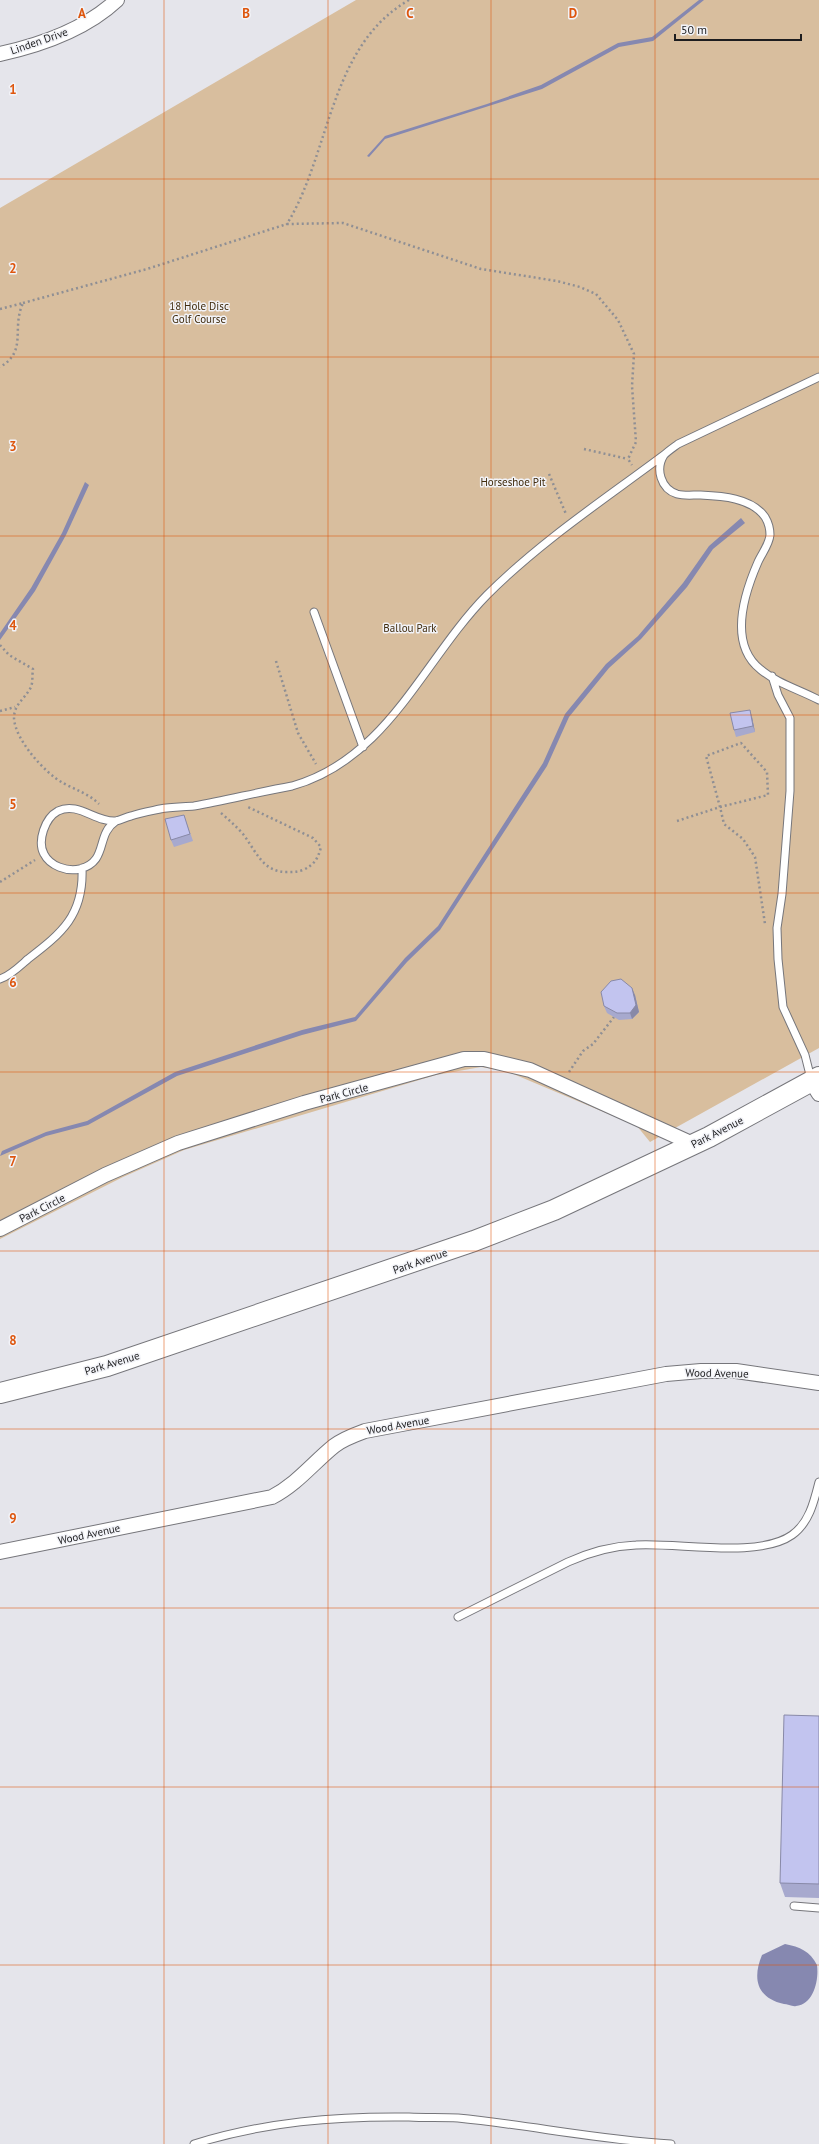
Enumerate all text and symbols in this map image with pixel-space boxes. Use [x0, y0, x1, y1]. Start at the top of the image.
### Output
text: A [78, 5, 86, 22]
text: B [242, 5, 250, 22]
text: C [406, 5, 414, 22]
text: D [569, 5, 577, 22]
scale bar [675, 16, 801, 42]
text: 50 m [681, 22, 707, 37]
street label: Linden Drive [8, 25, 70, 57]
text: 1 [9, 81, 17, 98]
text: 2 [9, 260, 17, 277]
park label: 18 Hole Disc Golf Course [169, 299, 229, 326]
text: 3 [9, 438, 17, 455]
park label: Horseshoe Pit [480, 475, 546, 489]
text: 4 [9, 617, 17, 634]
park label: Ballou Park [383, 621, 437, 635]
text: 5 [9, 796, 17, 813]
text: 6 [9, 974, 17, 991]
street label: Park Circle [318, 1080, 370, 1106]
street label: Park Avenue [688, 1113, 746, 1151]
text: 7 [9, 1153, 17, 1170]
street label: Park Circle [17, 1190, 68, 1225]
street label: Park Avenue [391, 1245, 450, 1277]
text: 8 [9, 1332, 17, 1349]
street label: Park Avenue [83, 1348, 142, 1378]
street label: Wood Avenue [685, 1365, 749, 1381]
street label: Wood Avenue [366, 1413, 431, 1437]
text: 9 [9, 1510, 17, 1527]
street label: Wood Avenue [57, 1520, 122, 1547]

